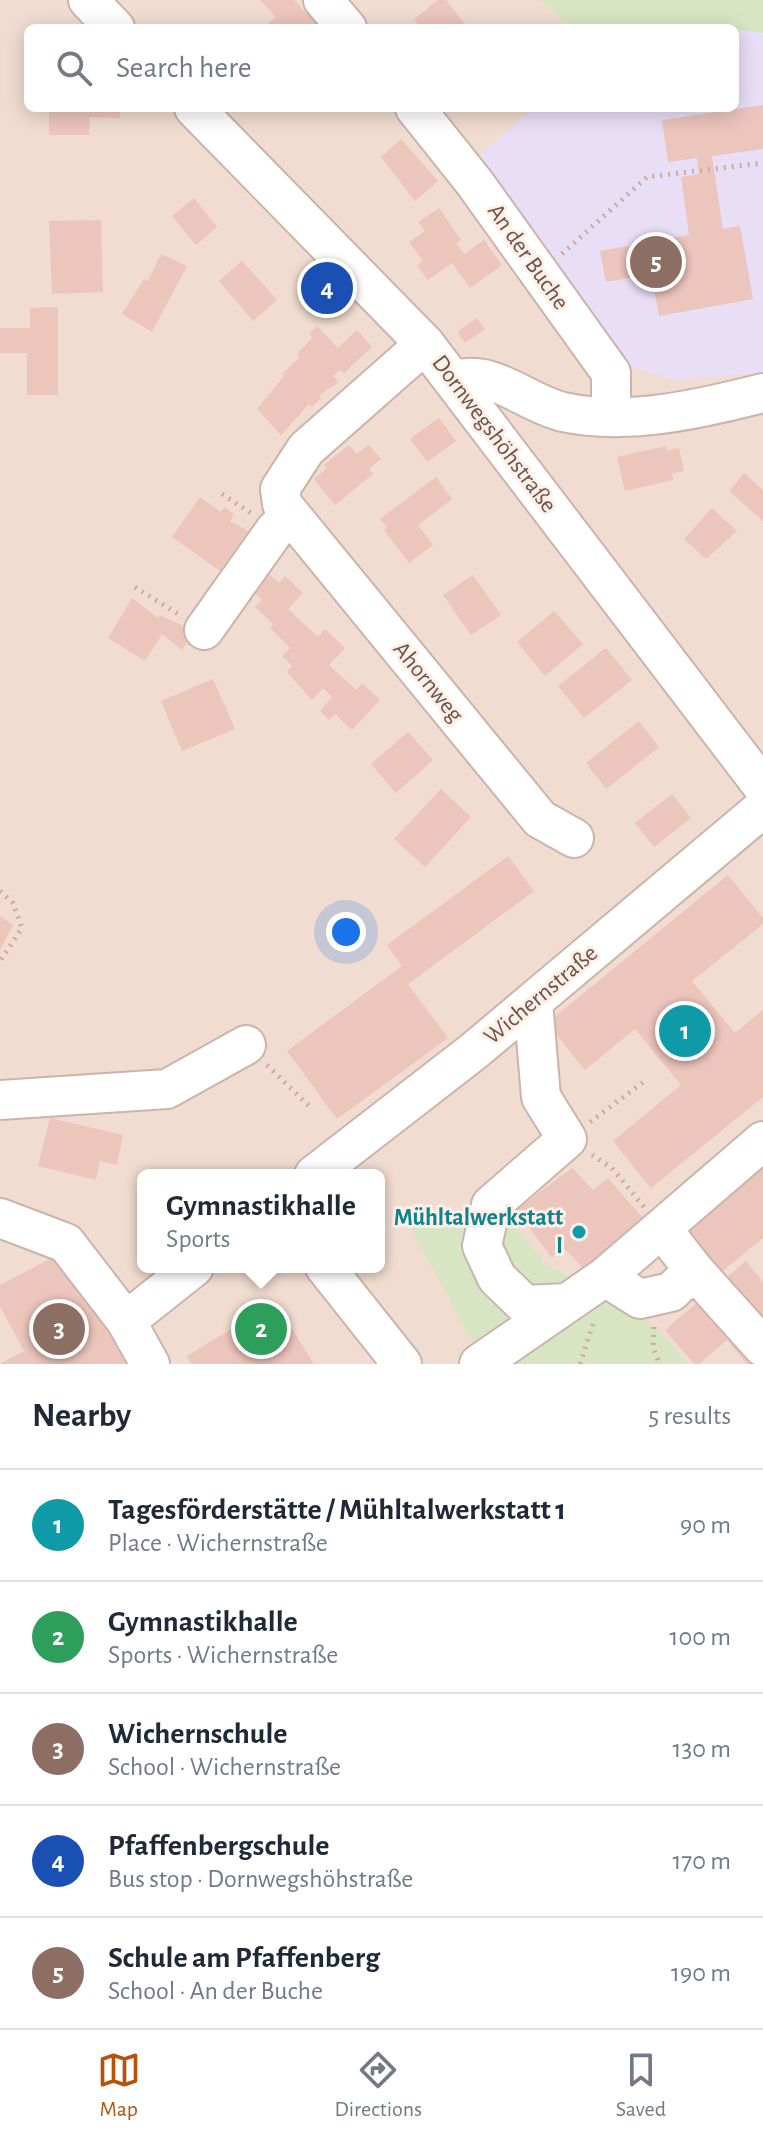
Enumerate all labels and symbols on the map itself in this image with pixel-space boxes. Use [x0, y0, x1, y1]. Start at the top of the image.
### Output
street label: An der Buche [483, 200, 573, 314]
pin: 5 [630, 232, 682, 292]
pin: 4 [301, 258, 353, 318]
street label: Dornwegshöhstraße [427, 351, 561, 517]
street label: Ahornweg [388, 637, 468, 727]
your location [326, 912, 366, 952]
street label: Wichernstraße [480, 941, 602, 1049]
pin: 1 [659, 1001, 711, 1061]
place label: Mühltalwerkstatt I [394, 1206, 563, 1258]
marker: Mühltalwerkstatt I [570, 1223, 588, 1241]
pin: 3 [33, 1299, 85, 1359]
pin: 2 [235, 1299, 287, 1359]

